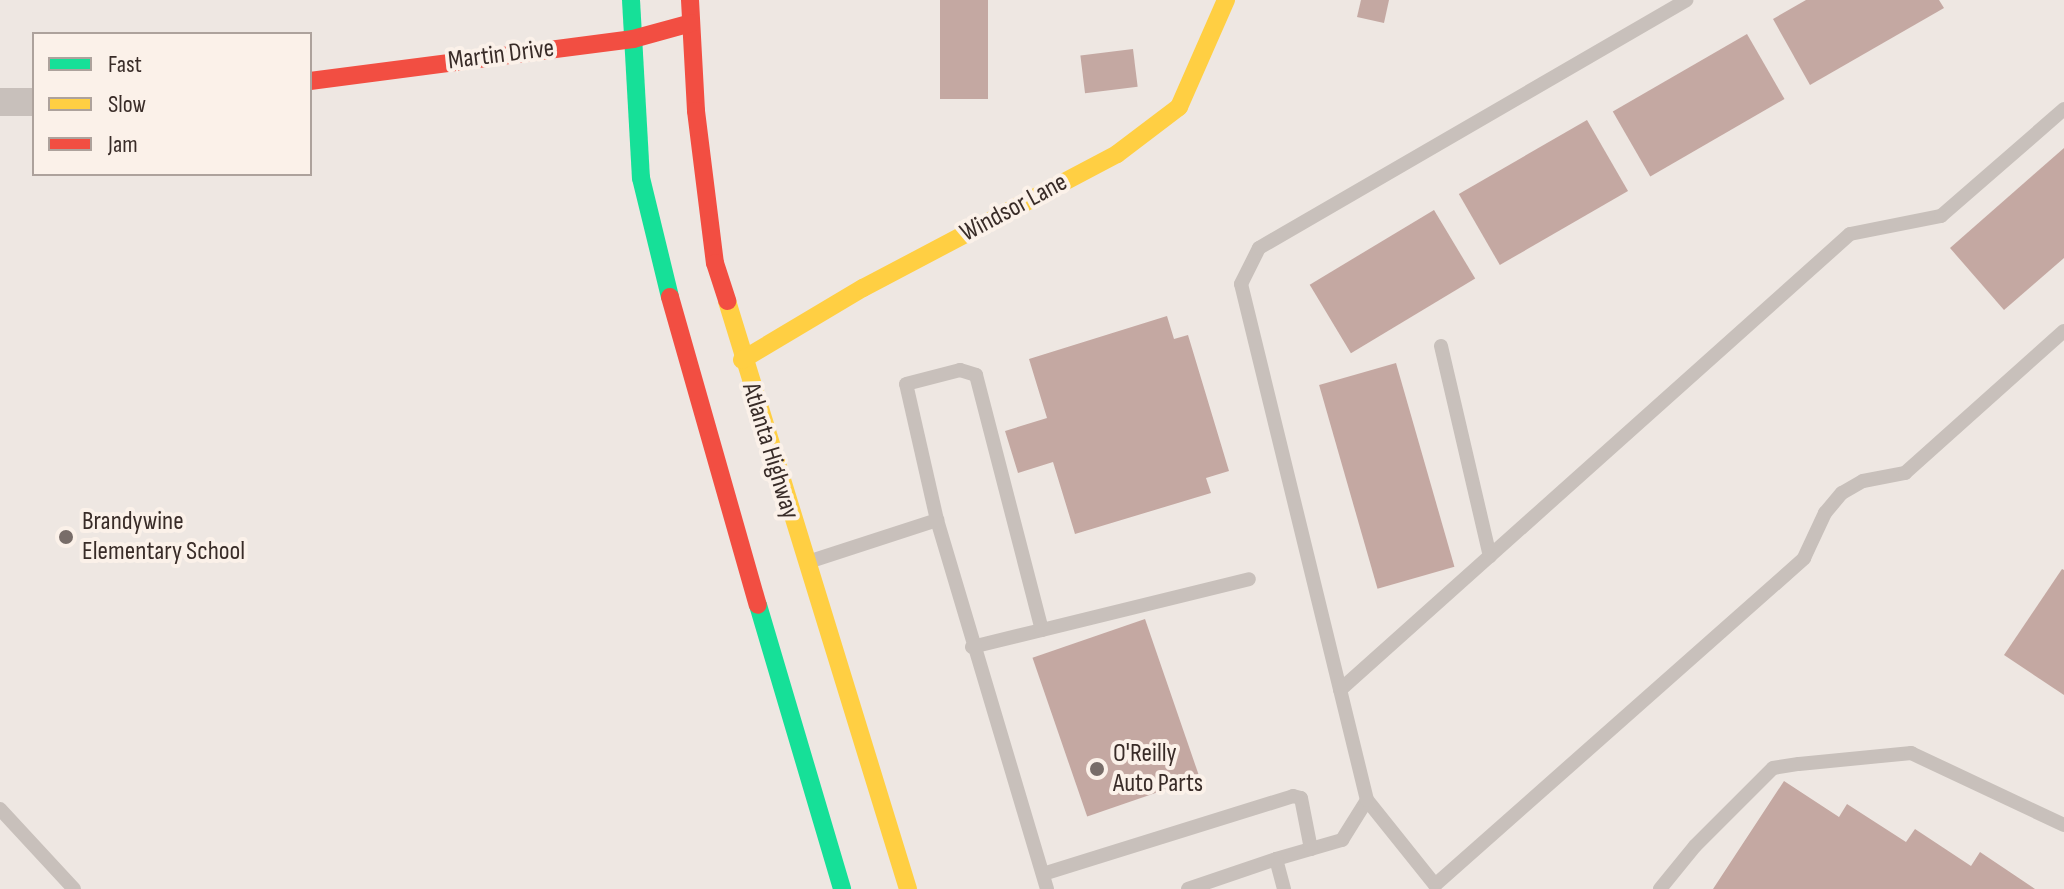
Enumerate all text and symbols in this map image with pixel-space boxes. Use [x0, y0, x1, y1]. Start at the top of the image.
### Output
legend [32, 32, 312, 176]
street label: Martin Drive [446, 33, 556, 77]
text: Fast [108, 50, 142, 79]
text: Slow [108, 90, 146, 119]
text: Jam [108, 130, 138, 159]
street label: Windsor Lane [955, 167, 1073, 249]
street label: Atlanta Highway [734, 379, 806, 523]
place label: Brandywine Elementary School [82, 506, 245, 568]
marker: Brandywine Elementary School [57, 528, 75, 546]
place label: O'Reilly Auto Parts [1113, 738, 1203, 800]
marker: O'Reilly Auto Parts [1088, 760, 1106, 778]

